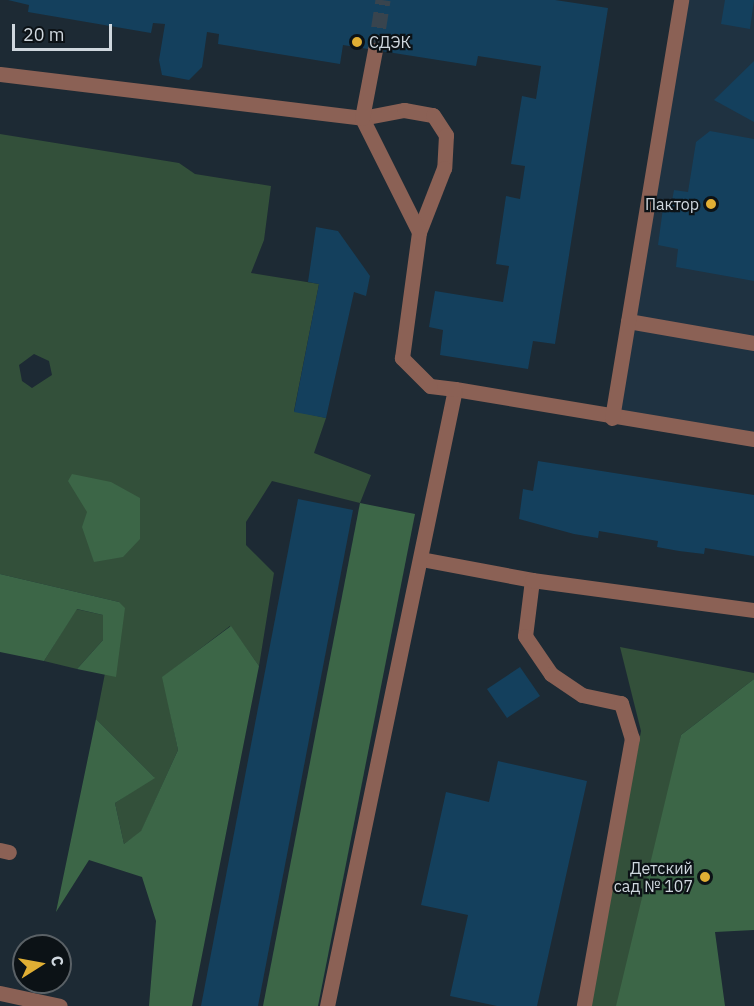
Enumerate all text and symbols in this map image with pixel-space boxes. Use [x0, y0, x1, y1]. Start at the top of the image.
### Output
scale bar [15, 12, 116, 50]
text: 20 m [23, 23, 65, 46]
place label: СДЭК [369, 32, 411, 52]
marker: СДЭК [350, 35, 364, 49]
place label: Пактор [645, 194, 699, 214]
marker: Пактор [704, 197, 718, 211]
place label: Детский сад № 107 [614, 858, 693, 896]
marker: Детский сад № 107 [698, 870, 712, 884]
north arrow [12, 934, 72, 994]
text: С [47, 954, 69, 968]

